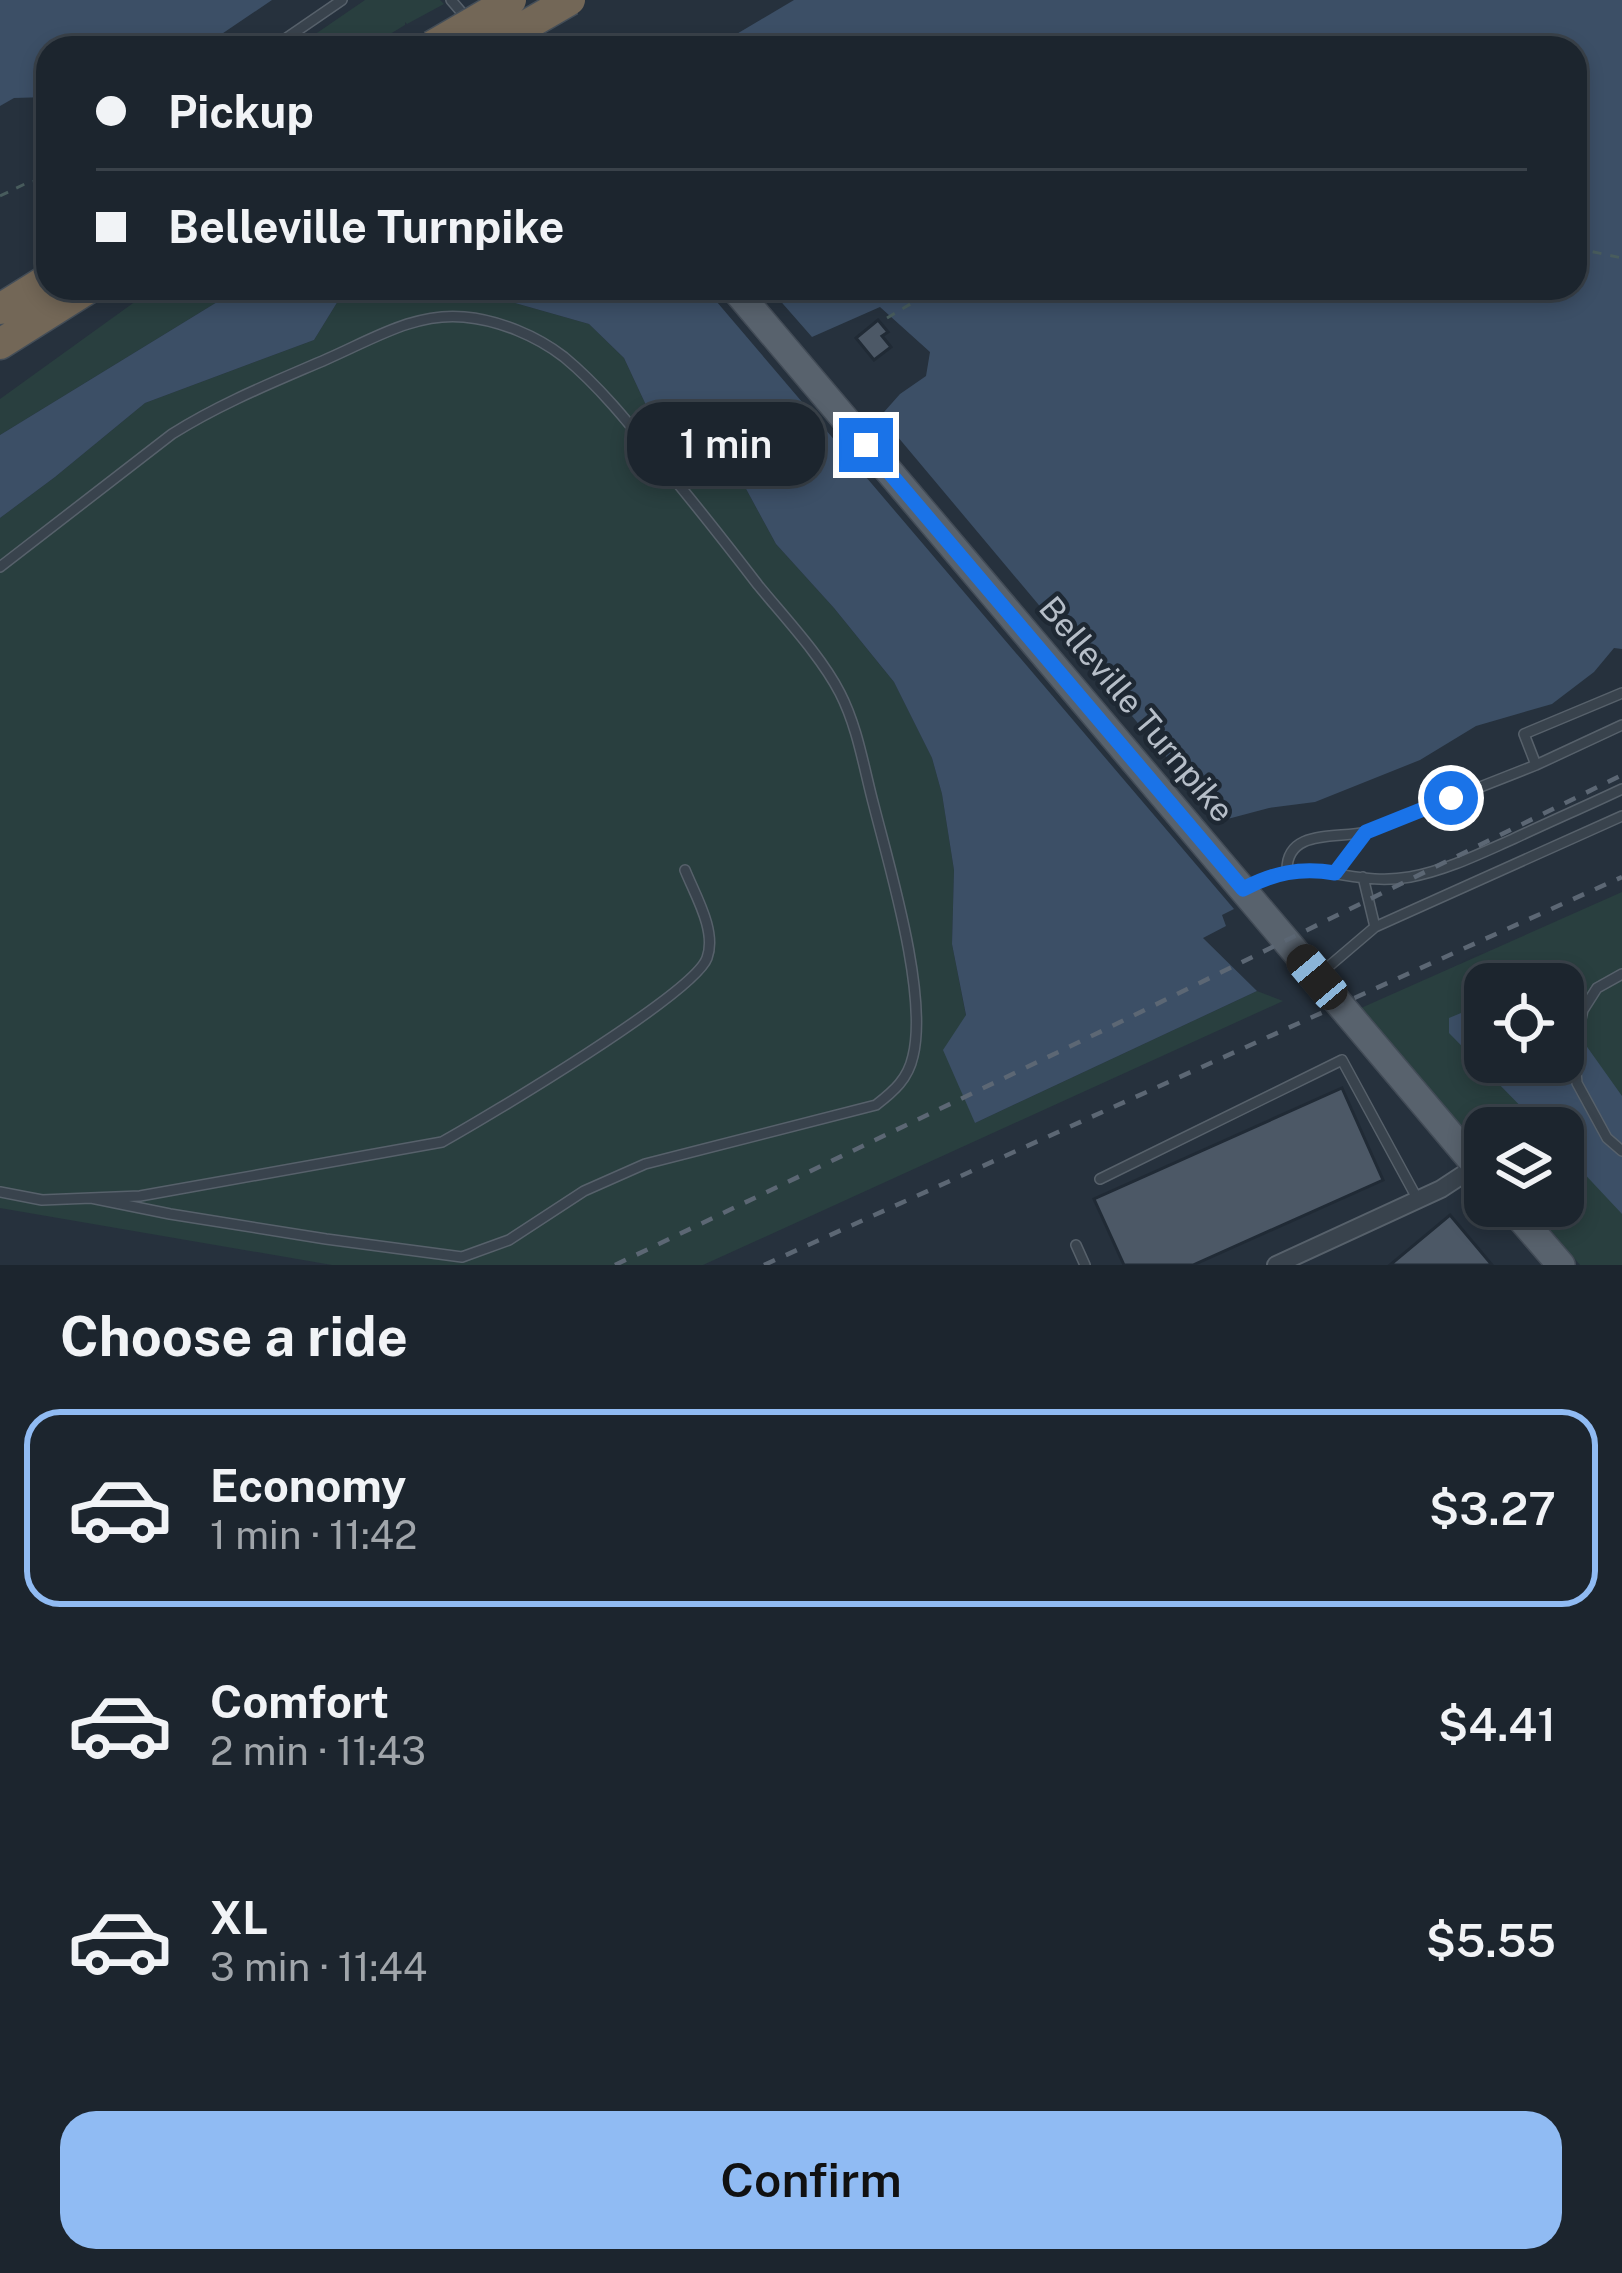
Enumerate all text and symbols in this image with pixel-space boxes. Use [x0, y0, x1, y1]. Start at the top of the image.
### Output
text: Pickup [168, 85, 314, 138]
text: Belleville Turnpike [168, 200, 564, 253]
callout: 1 min [626, 403, 824, 487]
route end [839, 418, 893, 472]
text: 1 min [680, 421, 772, 467]
street label: Belleville Turnpike [1032, 589, 1242, 829]
route start [1424, 771, 1478, 825]
car [1280, 938, 1354, 1016]
map controls [1464, 963, 1584, 1227]
button: locate [1464, 963, 1584, 1083]
button: layers [1464, 1107, 1584, 1227]
text: Choose a ride [60, 1305, 408, 1368]
icon: car [66, 1454, 174, 1562]
text: Economy [210, 1459, 406, 1512]
text: $3.27 [1429, 1482, 1556, 1535]
text: 1 min · 11:42 [210, 1512, 417, 1558]
icon: car [66, 1670, 174, 1778]
text: Comfort [210, 1675, 389, 1728]
text: $4.41 [1438, 1698, 1556, 1751]
text: 2 min · 11:43 [210, 1728, 426, 1774]
icon: car [66, 1886, 174, 1994]
text: XL [210, 1891, 268, 1944]
text: $5.55 [1426, 1914, 1556, 1967]
text: 3 min · 11:44 [210, 1944, 427, 1990]
button: Confirm [60, 2111, 1562, 2249]

